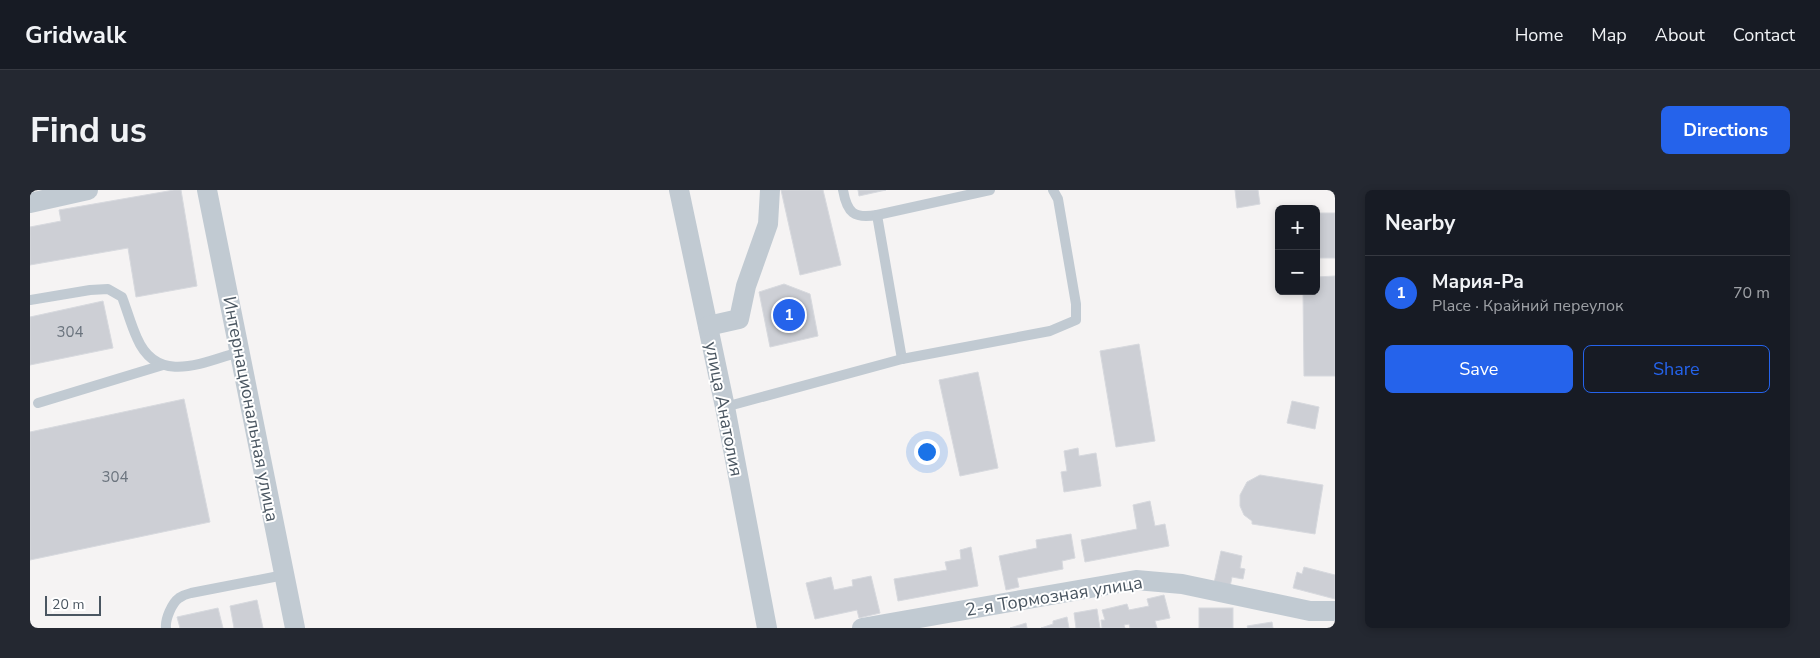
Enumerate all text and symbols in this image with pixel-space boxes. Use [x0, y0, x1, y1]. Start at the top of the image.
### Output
text: Gridwalk [25, 19, 126, 51]
text: Home [1515, 23, 1563, 47]
text: Map [1591, 23, 1627, 47]
text: About [1655, 23, 1705, 47]
text: Contact [1733, 23, 1795, 47]
button: Directions [1661, 106, 1790, 154]
text: Find us [30, 107, 147, 154]
map controls [1275, 205, 1320, 295]
button: + [1275, 205, 1320, 250]
text: Nearby [1385, 209, 1455, 237]
button: − [1275, 250, 1320, 295]
text: Мария-Ра [1432, 269, 1524, 295]
text: 1 [1396, 282, 1406, 304]
text: 70 m [1733, 282, 1770, 304]
street label: Интернациональная улица [217, 294, 285, 524]
text: Place · Крайний переулок [1432, 295, 1624, 317]
pin: 1 [773, 296, 805, 334]
house number: 304 [56, 322, 84, 342]
street label: улица Анатолия [699, 340, 749, 478]
button: Save [1385, 345, 1573, 393]
button: Share [1583, 345, 1770, 393]
your location [914, 439, 940, 465]
house number: 304 [101, 467, 129, 487]
street label: 2-я Тормозная улица [964, 570, 1144, 622]
scale bar [45, 593, 101, 616]
text: 20 m [52, 595, 84, 614]

